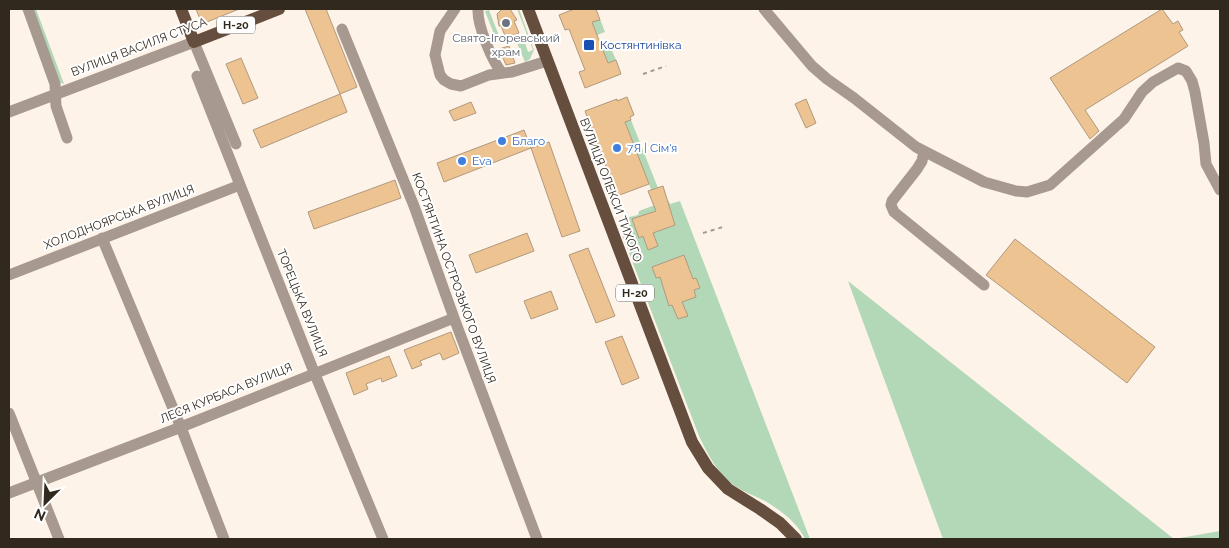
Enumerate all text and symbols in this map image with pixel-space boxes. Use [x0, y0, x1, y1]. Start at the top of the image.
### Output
street label: ВУЛИЦЯ ВАСИЛЯ СТУСА [69, 15, 209, 79]
road number: Н-20 [217, 16, 255, 34]
marker: Свято-Ігоревський храм [500, 17, 512, 29]
place label: Свято-Ігоревський храм [452, 31, 560, 59]
marker: Костянтинівка [582, 38, 596, 52]
place label: Костянтинівка [600, 38, 681, 52]
street label: ВУЛИЦЯ ОЛЕКСИ ТИХОГО [577, 116, 645, 264]
place label: Благо [512, 134, 545, 148]
marker: Благо [496, 135, 508, 147]
place label: 7Я | Сім'я [627, 141, 677, 155]
marker: 7Я | Сім'я [611, 142, 623, 154]
place label: Eva [472, 154, 492, 168]
marker: Eva [456, 155, 468, 167]
street label: КОСТЯНТИНА ОСТРОЗЬКОГО ВУЛИЦЯ [409, 171, 499, 385]
street label: ХОЛОДНОЯРСЬКА ВУЛИЦЯ [42, 182, 196, 252]
street label: ТОРЕЦЬКА ВУЛИЦЯ [274, 247, 330, 359]
road number: Н-20 [616, 284, 654, 302]
street label: ЛЕСЯ КУРБАСА ВУЛИЦЯ [158, 360, 294, 426]
north arrow [20, 478, 70, 528]
text: N [32, 505, 48, 524]

